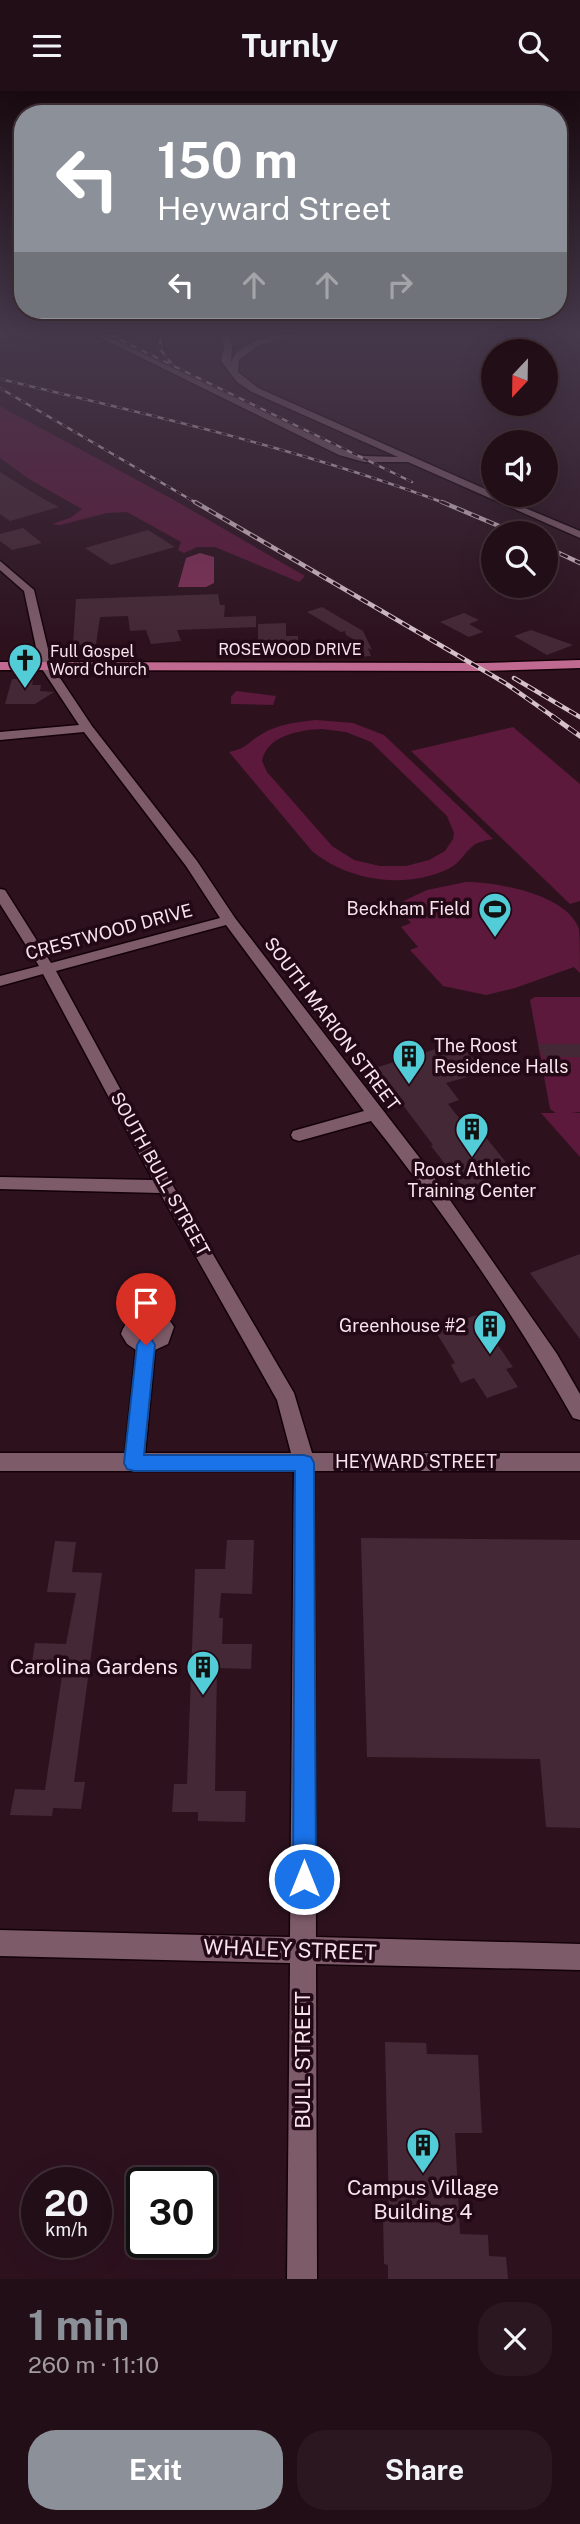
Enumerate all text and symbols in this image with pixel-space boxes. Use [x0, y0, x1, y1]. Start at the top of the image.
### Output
icon: menu [28, 27, 66, 65]
text: Turnly [242, 27, 338, 64]
icon: search [514, 27, 552, 65]
text: 150 m [157, 131, 298, 189]
icon: left [42, 133, 133, 224]
text: Heyward Street [157, 190, 392, 227]
icon: left [162, 266, 200, 304]
icon: ahead [235, 266, 273, 304]
icon: ahead [308, 266, 346, 304]
icon: right [381, 266, 419, 304]
north arrow [481, 339, 558, 417]
map controls [481, 339, 558, 598]
button: sound [481, 430, 558, 507]
button: search [481, 521, 558, 598]
street label: ROSEWOOD DRIVE [218, 640, 362, 659]
church icon: Full Gospel Word Church [6, 641, 44, 690]
place label: Full Gospel Word Church [50, 642, 147, 679]
sports icon: Beckham Field [476, 890, 514, 939]
place label: Beckham Field [347, 898, 470, 919]
street label: CRESTWOOD DRIVE [23, 899, 195, 964]
street label: SOUTH MARION STREET [260, 933, 405, 1115]
place label: The Roost Residence Halls [434, 1035, 568, 1077]
building icon: The Roost Residence Halls [390, 1037, 428, 1086]
street label: SOUTH BULL STREET [107, 1088, 214, 1260]
building icon: Roost Athletic Training Center [453, 1110, 491, 1159]
place label: Roost Athletic Training Center [408, 1159, 536, 1201]
pin [116, 1273, 176, 1345]
icon: arrive [127, 1284, 165, 1322]
building icon: Greenhouse #2 [471, 1307, 509, 1356]
place label: Greenhouse #2 [339, 1315, 466, 1336]
street label: HEYWARD STREET [335, 1451, 497, 1472]
building icon: Carolina Gardens [184, 1648, 222, 1697]
place label: Carolina Gardens [10, 1654, 178, 1679]
position arrow [267, 1842, 341, 1916]
street label: WHALEY STREET [203, 1934, 377, 1965]
street label: BULL STREET [290, 1991, 315, 2129]
building icon: Campus Village Building 4 [404, 2126, 442, 2175]
speed limit sign: 30 [126, 2167, 217, 2258]
place label: Campus Village Building 4 [347, 2175, 499, 2224]
text: 20 [44, 2183, 89, 2224]
text: km/h [45, 2219, 88, 2240]
text: 1 min [28, 2300, 129, 2349]
button: close [478, 2302, 552, 2376]
text: 260 m · 11:10 [28, 2351, 159, 2378]
button: Exit [28, 2430, 283, 2510]
button: Share [297, 2430, 552, 2510]

